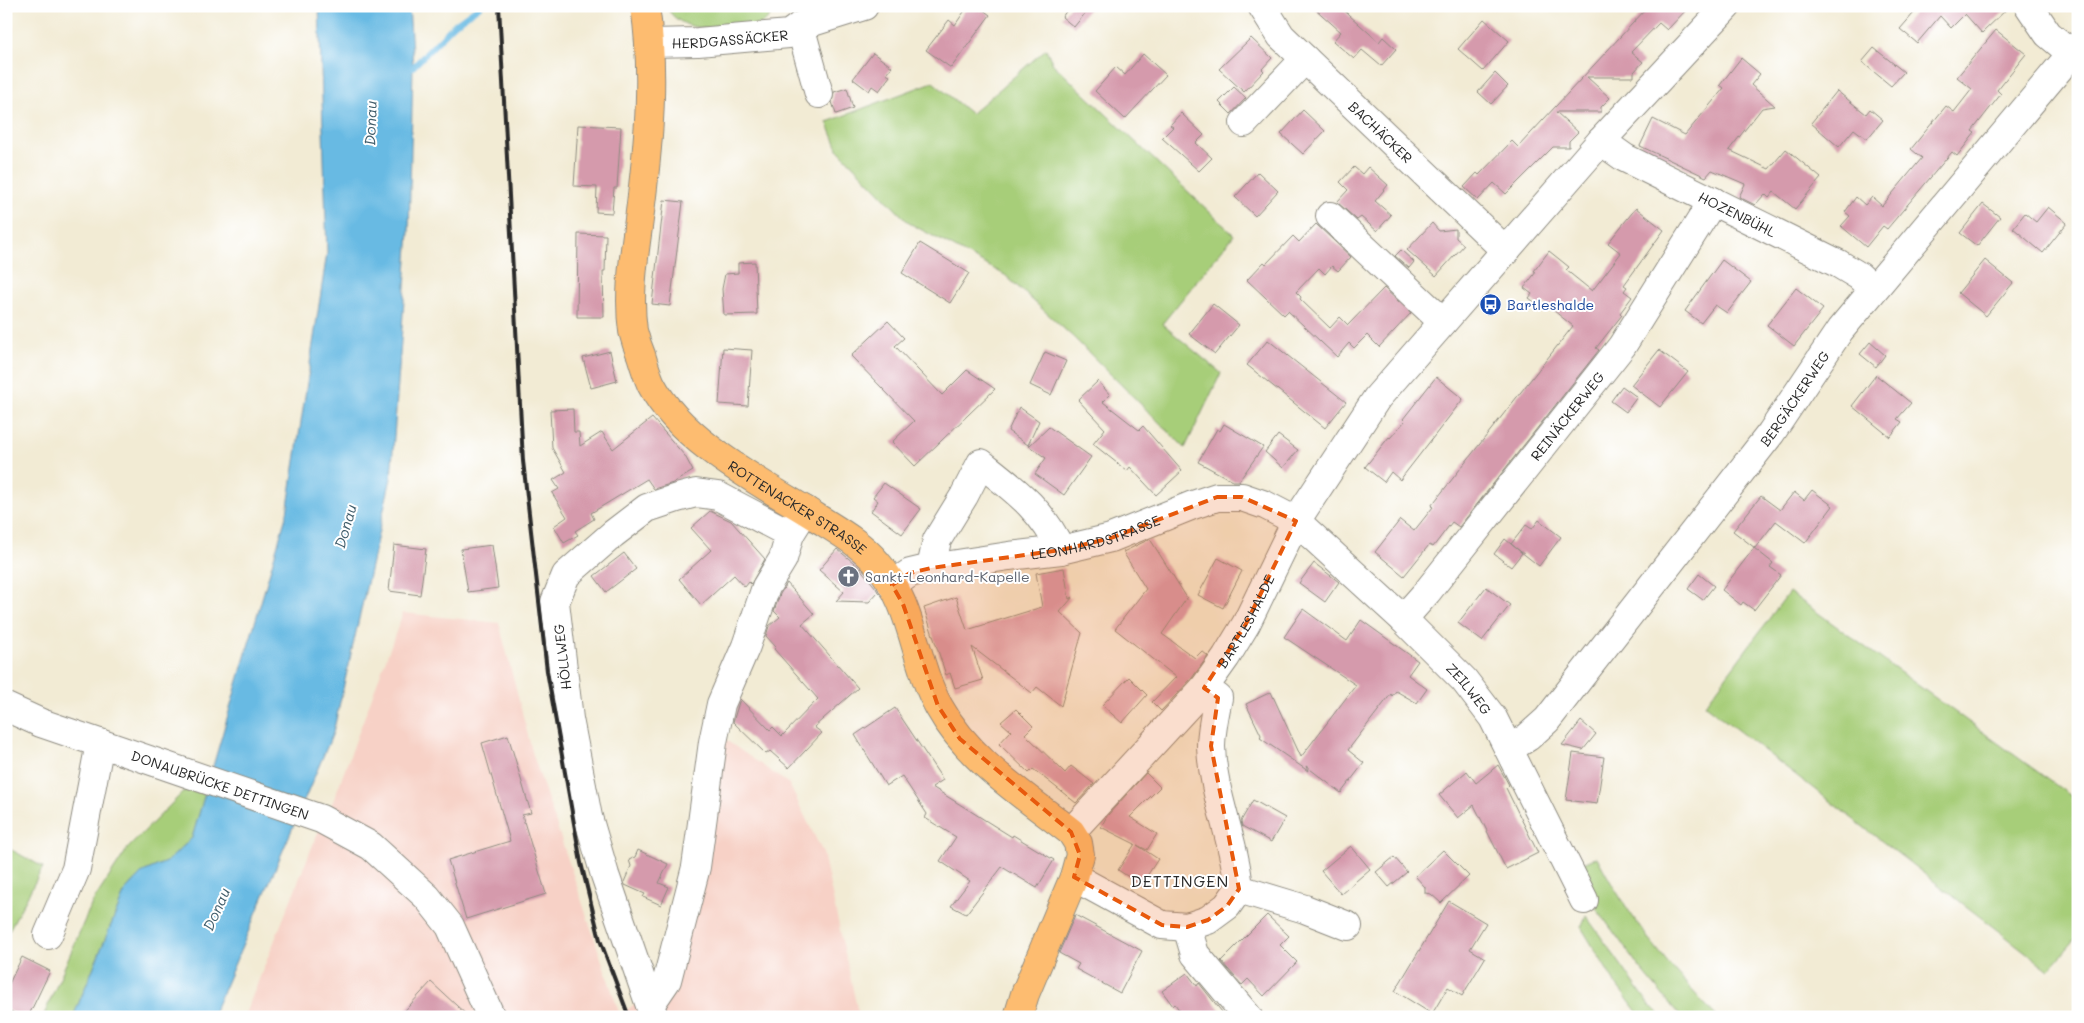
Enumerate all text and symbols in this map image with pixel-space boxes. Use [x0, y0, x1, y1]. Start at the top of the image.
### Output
street label: HERDGASSÄCKER [671, 25, 789, 52]
street label: BACHÄCKER [1345, 97, 1417, 167]
water label: Donau [359, 100, 381, 146]
street label: HOZENBÜHL [1696, 187, 1780, 241]
bus stop icon: Bartleshalde [1479, 292, 1503, 316]
place label: Bartleshalde [1507, 295, 1594, 314]
street label: BERGÄCKERWEG [1755, 347, 1833, 450]
street label: REINÄCKERWEG [1526, 367, 1608, 464]
street label: ROTTENACKER STRASSE [725, 456, 871, 558]
water label: Donau [329, 502, 361, 550]
street label: LEONHARDSTRASSE [1030, 510, 1163, 563]
church icon: Sankt-Leonhard-Kapelle [837, 564, 861, 588]
place label: Sankt-Leonhard-Kapelle [865, 567, 1030, 586]
street label: BARTLESHALDE [1212, 571, 1278, 671]
street label: HÖLLWEG [549, 623, 575, 691]
street label: ZEILWEG [1442, 658, 1496, 718]
street label: DONAUBRÜCKE DETTINGEN [129, 745, 312, 824]
district label: DETTINGEN [1131, 870, 1229, 891]
water label: Donau [198, 884, 234, 934]

